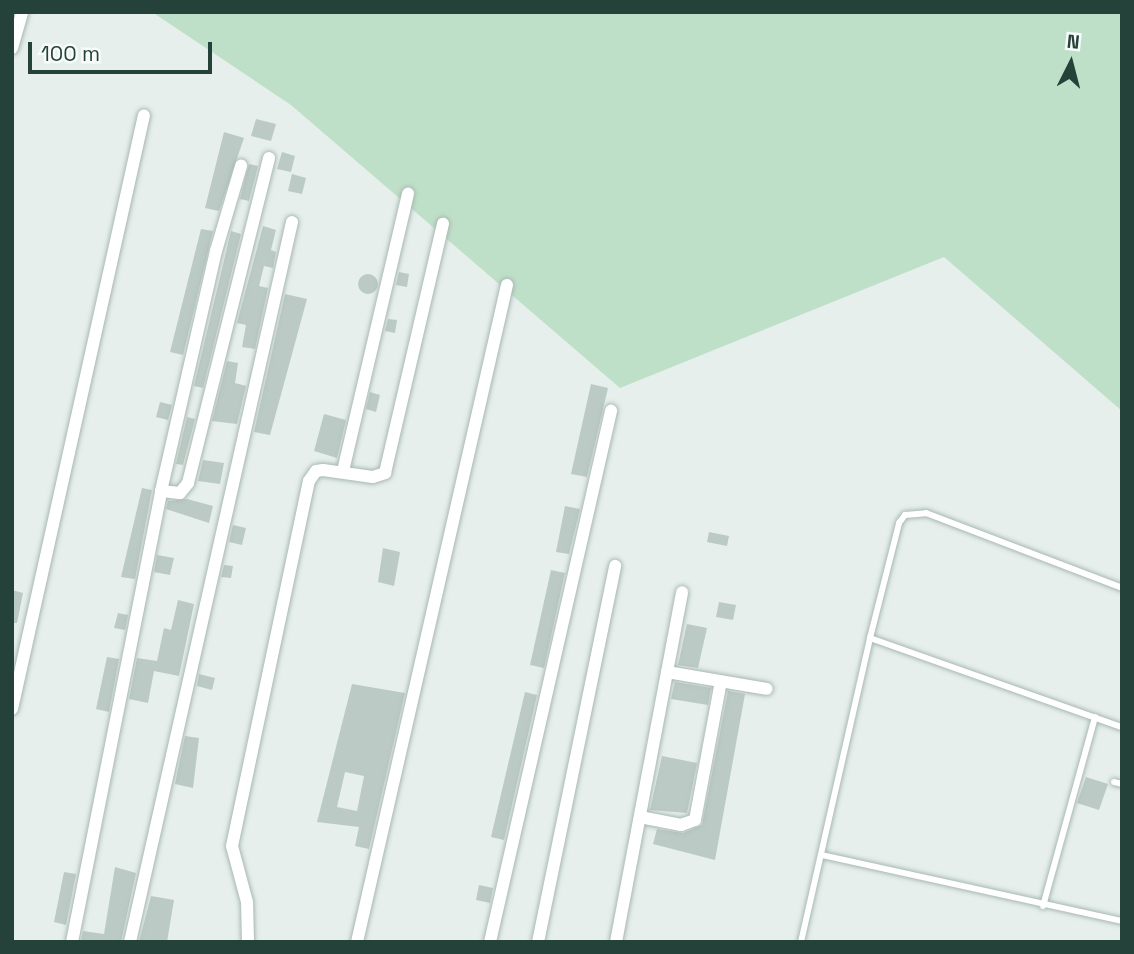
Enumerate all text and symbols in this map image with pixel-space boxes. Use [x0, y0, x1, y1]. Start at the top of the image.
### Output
scale bar [32, 28, 215, 72]
north arrow [1036, 28, 1106, 98]
text: N [1066, 29, 1081, 55]
text: 100 m [41, 40, 100, 67]

